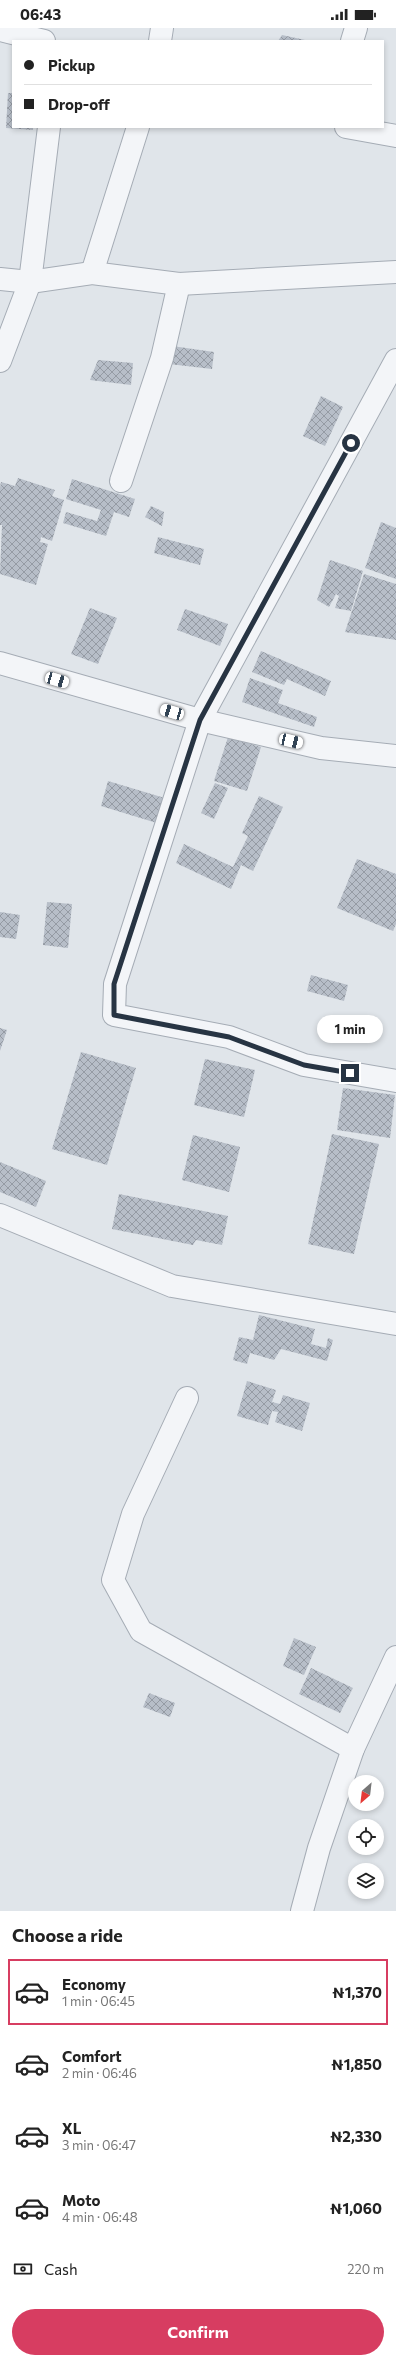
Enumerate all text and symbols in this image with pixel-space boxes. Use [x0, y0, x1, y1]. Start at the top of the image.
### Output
text: 06:43 [20, 5, 61, 23]
text: Pickup [48, 56, 95, 74]
text: Drop-off [48, 95, 110, 113]
route start [342, 434, 360, 452]
car [44, 671, 70, 689]
car [159, 703, 185, 721]
car [278, 732, 304, 750]
callout: 1 min [317, 1015, 383, 1043]
text: 1 min [335, 1021, 365, 1037]
route end [341, 1064, 359, 1082]
north arrow [348, 1775, 384, 1811]
map controls [348, 1775, 384, 1899]
button: locate [348, 1819, 384, 1855]
button: layers [348, 1863, 384, 1899]
text: Choose a ride [12, 1924, 123, 1946]
icon: car [14, 1974, 50, 2010]
text: Economy [62, 1975, 126, 1993]
text: ₦1,370 [332, 1983, 382, 2001]
text: 1 min · 06:45 [62, 1993, 135, 2009]
icon: car [14, 2046, 50, 2082]
text: Comfort [62, 2047, 122, 2065]
text: ₦1,850 [331, 2055, 382, 2073]
text: 2 min · 06:46 [62, 2065, 137, 2081]
icon: car [14, 2118, 50, 2154]
text: XL [62, 2119, 81, 2137]
text: ₦2,330 [330, 2127, 382, 2145]
text: 3 min · 06:47 [62, 2137, 136, 2153]
icon: car [14, 2190, 50, 2226]
text: Moto [62, 2191, 101, 2209]
text: ₦1,060 [330, 2199, 382, 2217]
text: 4 min · 06:48 [62, 2209, 138, 2225]
icon: cash [12, 2258, 34, 2280]
text: Cash [44, 2260, 78, 2278]
text: 220 m [347, 2261, 384, 2277]
button: Confirm [12, 2309, 384, 2355]

